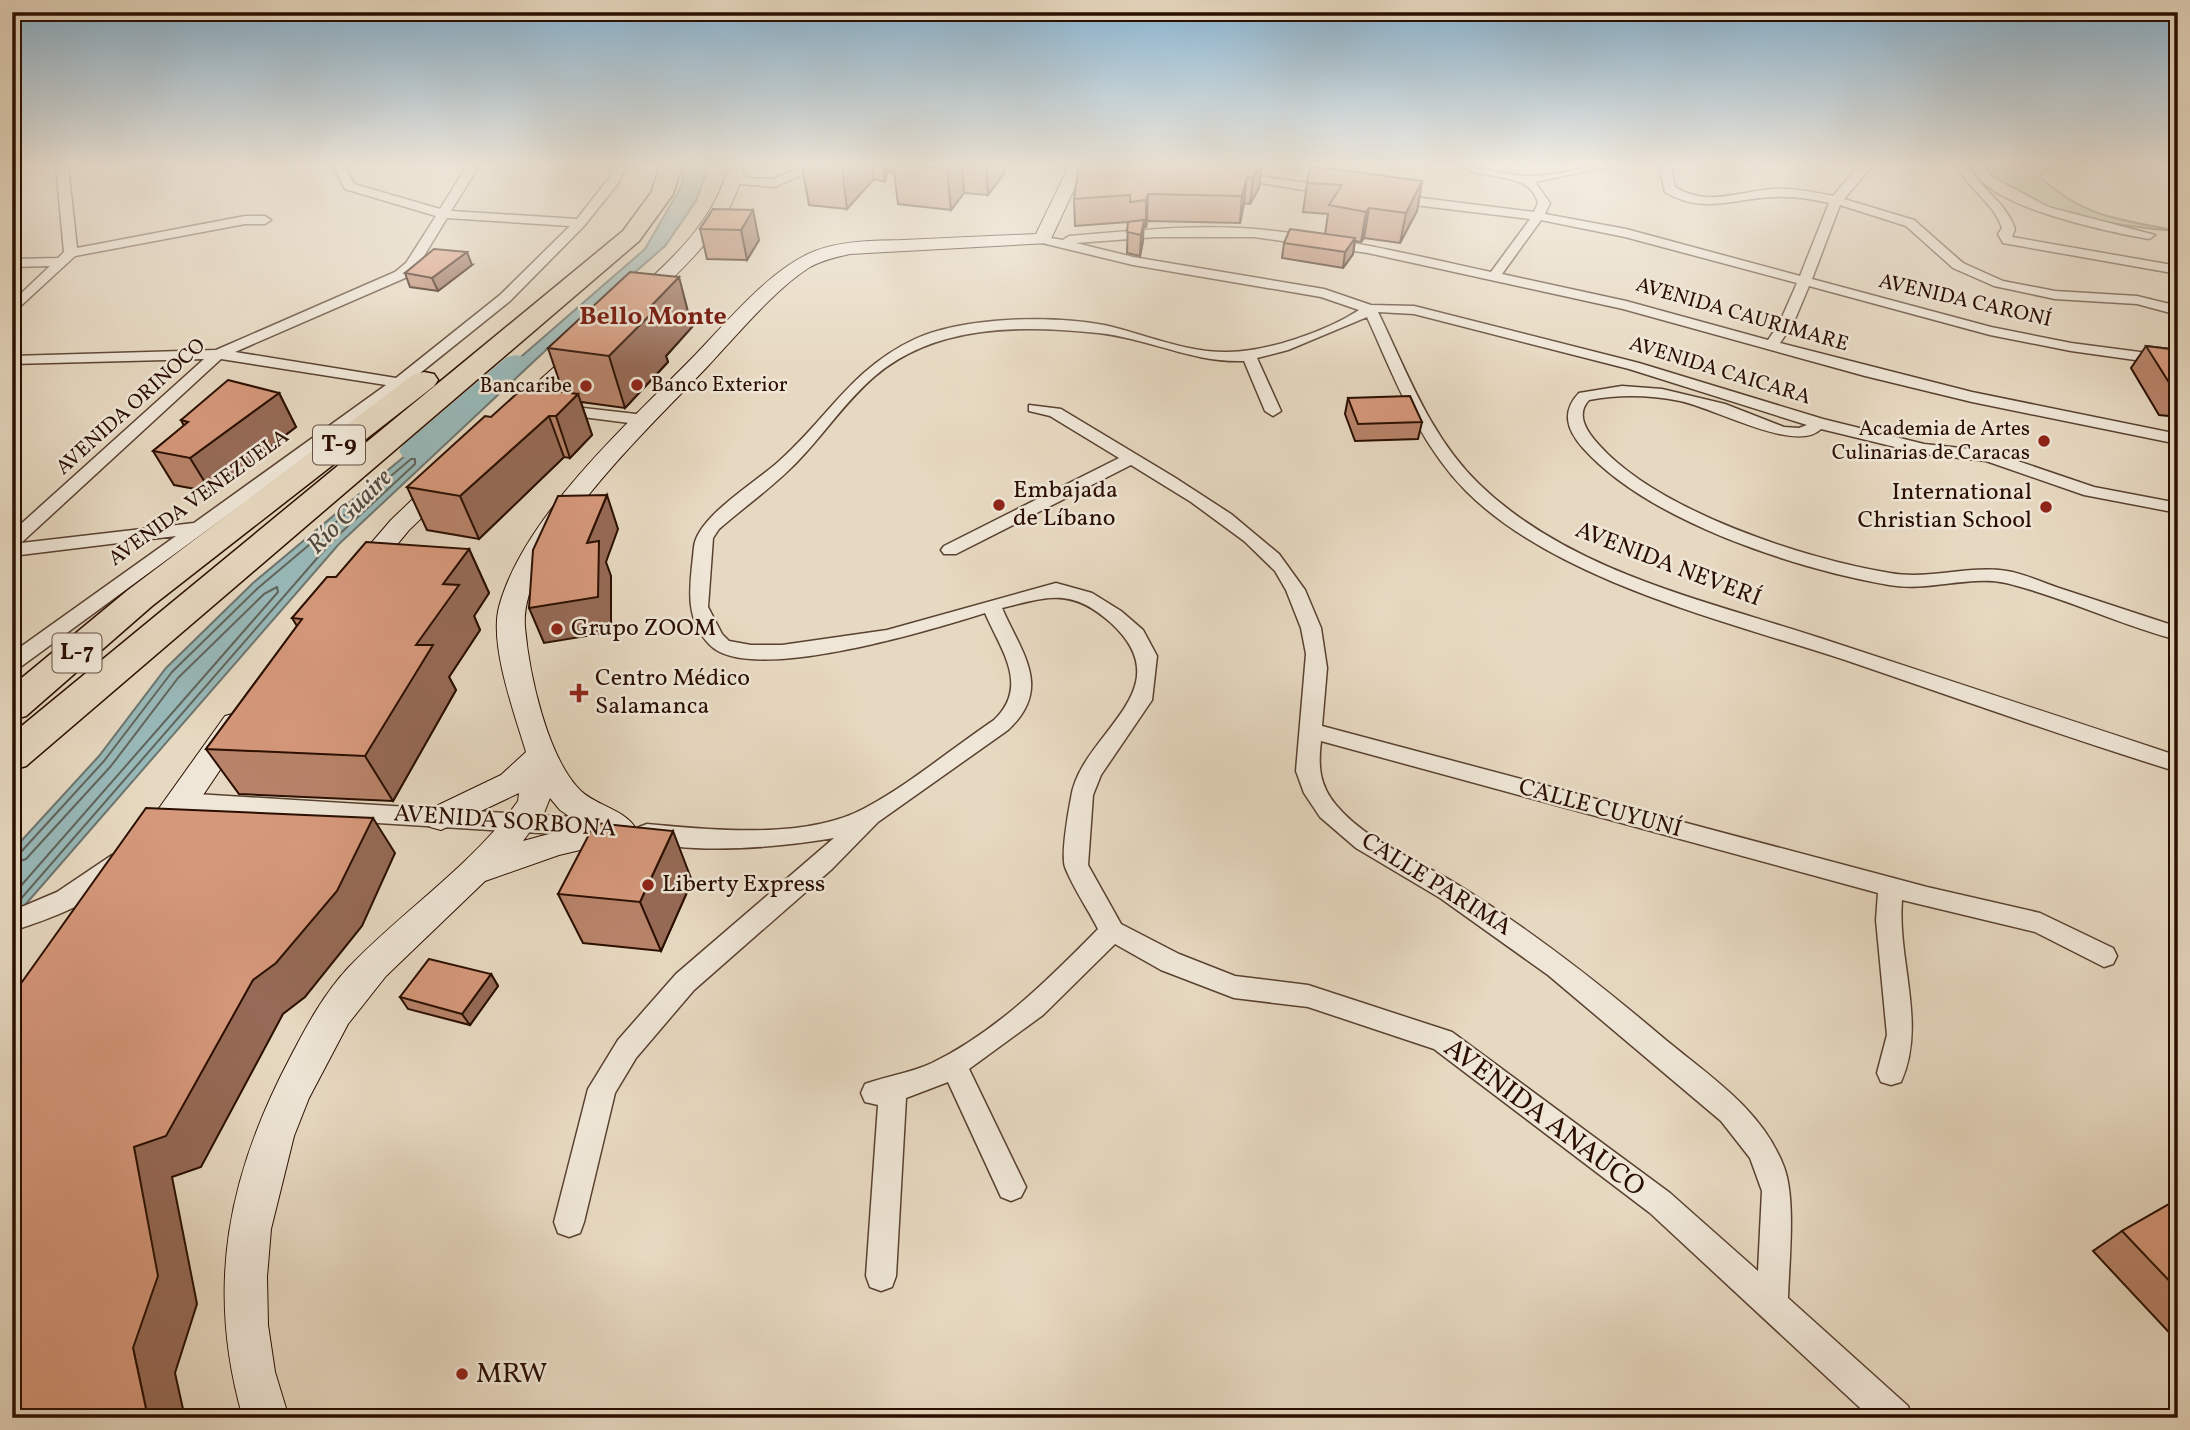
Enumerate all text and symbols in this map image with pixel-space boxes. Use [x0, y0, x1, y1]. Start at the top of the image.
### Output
street label: AVENIDA CARONÍ [1876, 267, 2054, 335]
street label: AVENIDA CAURIMARE [1632, 271, 1852, 359]
district label: Bello Monte [579, 299, 727, 335]
street label: AVENIDA CAICARA [1626, 330, 1814, 412]
street label: AVENIDA ORINOCO [50, 332, 212, 482]
place label: Banco Exterior [651, 371, 788, 400]
place label: Bancaribe [480, 372, 572, 401]
marker: Banco Exterior [629, 377, 645, 393]
marker: Bancaribe [578, 378, 594, 394]
place label: Academia de Artes Culinarias de Caracas [1832, 415, 2030, 468]
street label: AVENIDA VENEZUELA [103, 422, 295, 573]
road number: T-9 [313, 426, 365, 464]
marker: Academia de Artes Culinarias de Caracas [2036, 433, 2052, 449]
water label: Río Guaire [299, 461, 401, 563]
place label: Embajada de Líbano [1013, 474, 1118, 536]
place label: International Christian School [1858, 476, 2032, 538]
marker: Embajada de Líbano [991, 497, 1007, 513]
marker: International Christian School [2038, 499, 2054, 515]
street label: AVENIDA NEVERÍ [1570, 514, 1766, 616]
place label: Grupo ZOOM [571, 612, 716, 646]
marker: Grupo ZOOM [549, 621, 565, 637]
road number: L-7 [52, 634, 102, 673]
place label: Centro Médico Salamanca [595, 662, 750, 724]
marker: Centro Médico Salamanca [569, 683, 589, 703]
street label: CALLE CUYUNÍ [1515, 771, 1685, 847]
street label: AVENIDA SORBONA [393, 797, 618, 847]
street label: CALLE PARIMA [1354, 825, 1518, 945]
place label: Liberty Express [662, 868, 825, 902]
marker: Liberty Express [640, 877, 656, 893]
street label: AVENIDA ANAUCO [1435, 1029, 1653, 1207]
place label: MRW [476, 1355, 547, 1394]
marker: MRW [454, 1366, 470, 1382]

